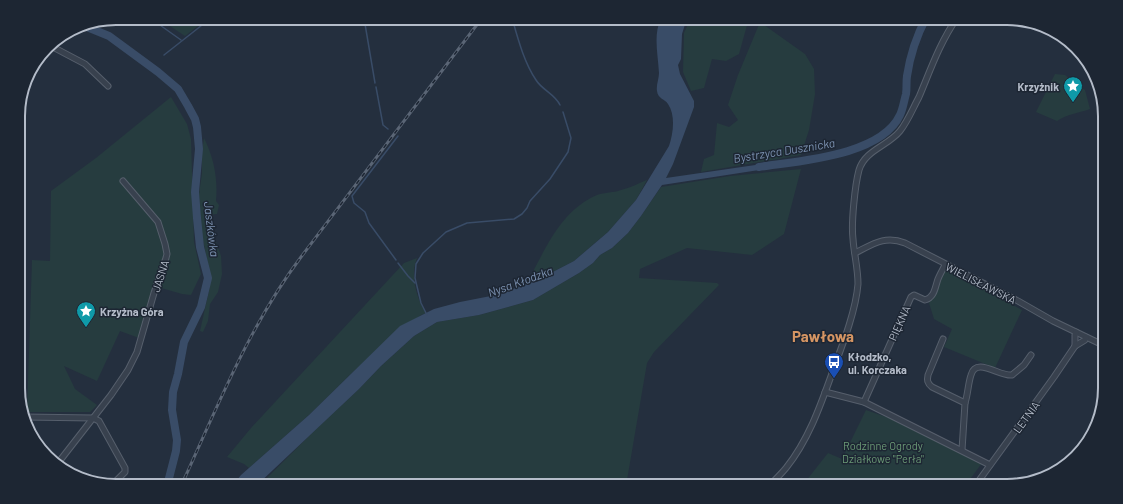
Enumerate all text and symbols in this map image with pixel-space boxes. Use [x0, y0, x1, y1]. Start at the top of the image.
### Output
place icon: Krzyżnik [1062, 75, 1084, 103]
place label: Krzyżnik [1017, 80, 1059, 93]
water label: Bystrzyca Dusznicka [732, 135, 836, 165]
water label: Jaszkówka [202, 200, 222, 258]
street label: JASNA [149, 258, 171, 294]
street label: WIELISŁAWSKA [943, 260, 1019, 307]
water label: Nysa Kłodzka [486, 263, 554, 299]
place icon: Krzyżna Góra [75, 300, 97, 328]
street label: PIĘKNA [886, 303, 913, 342]
place label: Krzyżna Góra [100, 305, 164, 318]
district label: Pawłowa [792, 327, 854, 345]
place label: Kłodzko, ul. Korczaka [848, 350, 907, 376]
bus stop icon: Kłodzko, ul. Korczaka [823, 351, 845, 379]
street label: LETNIA [1010, 398, 1042, 435]
park label: Rodzinne Ogrody Działkowe "Perła" [842, 439, 924, 465]

